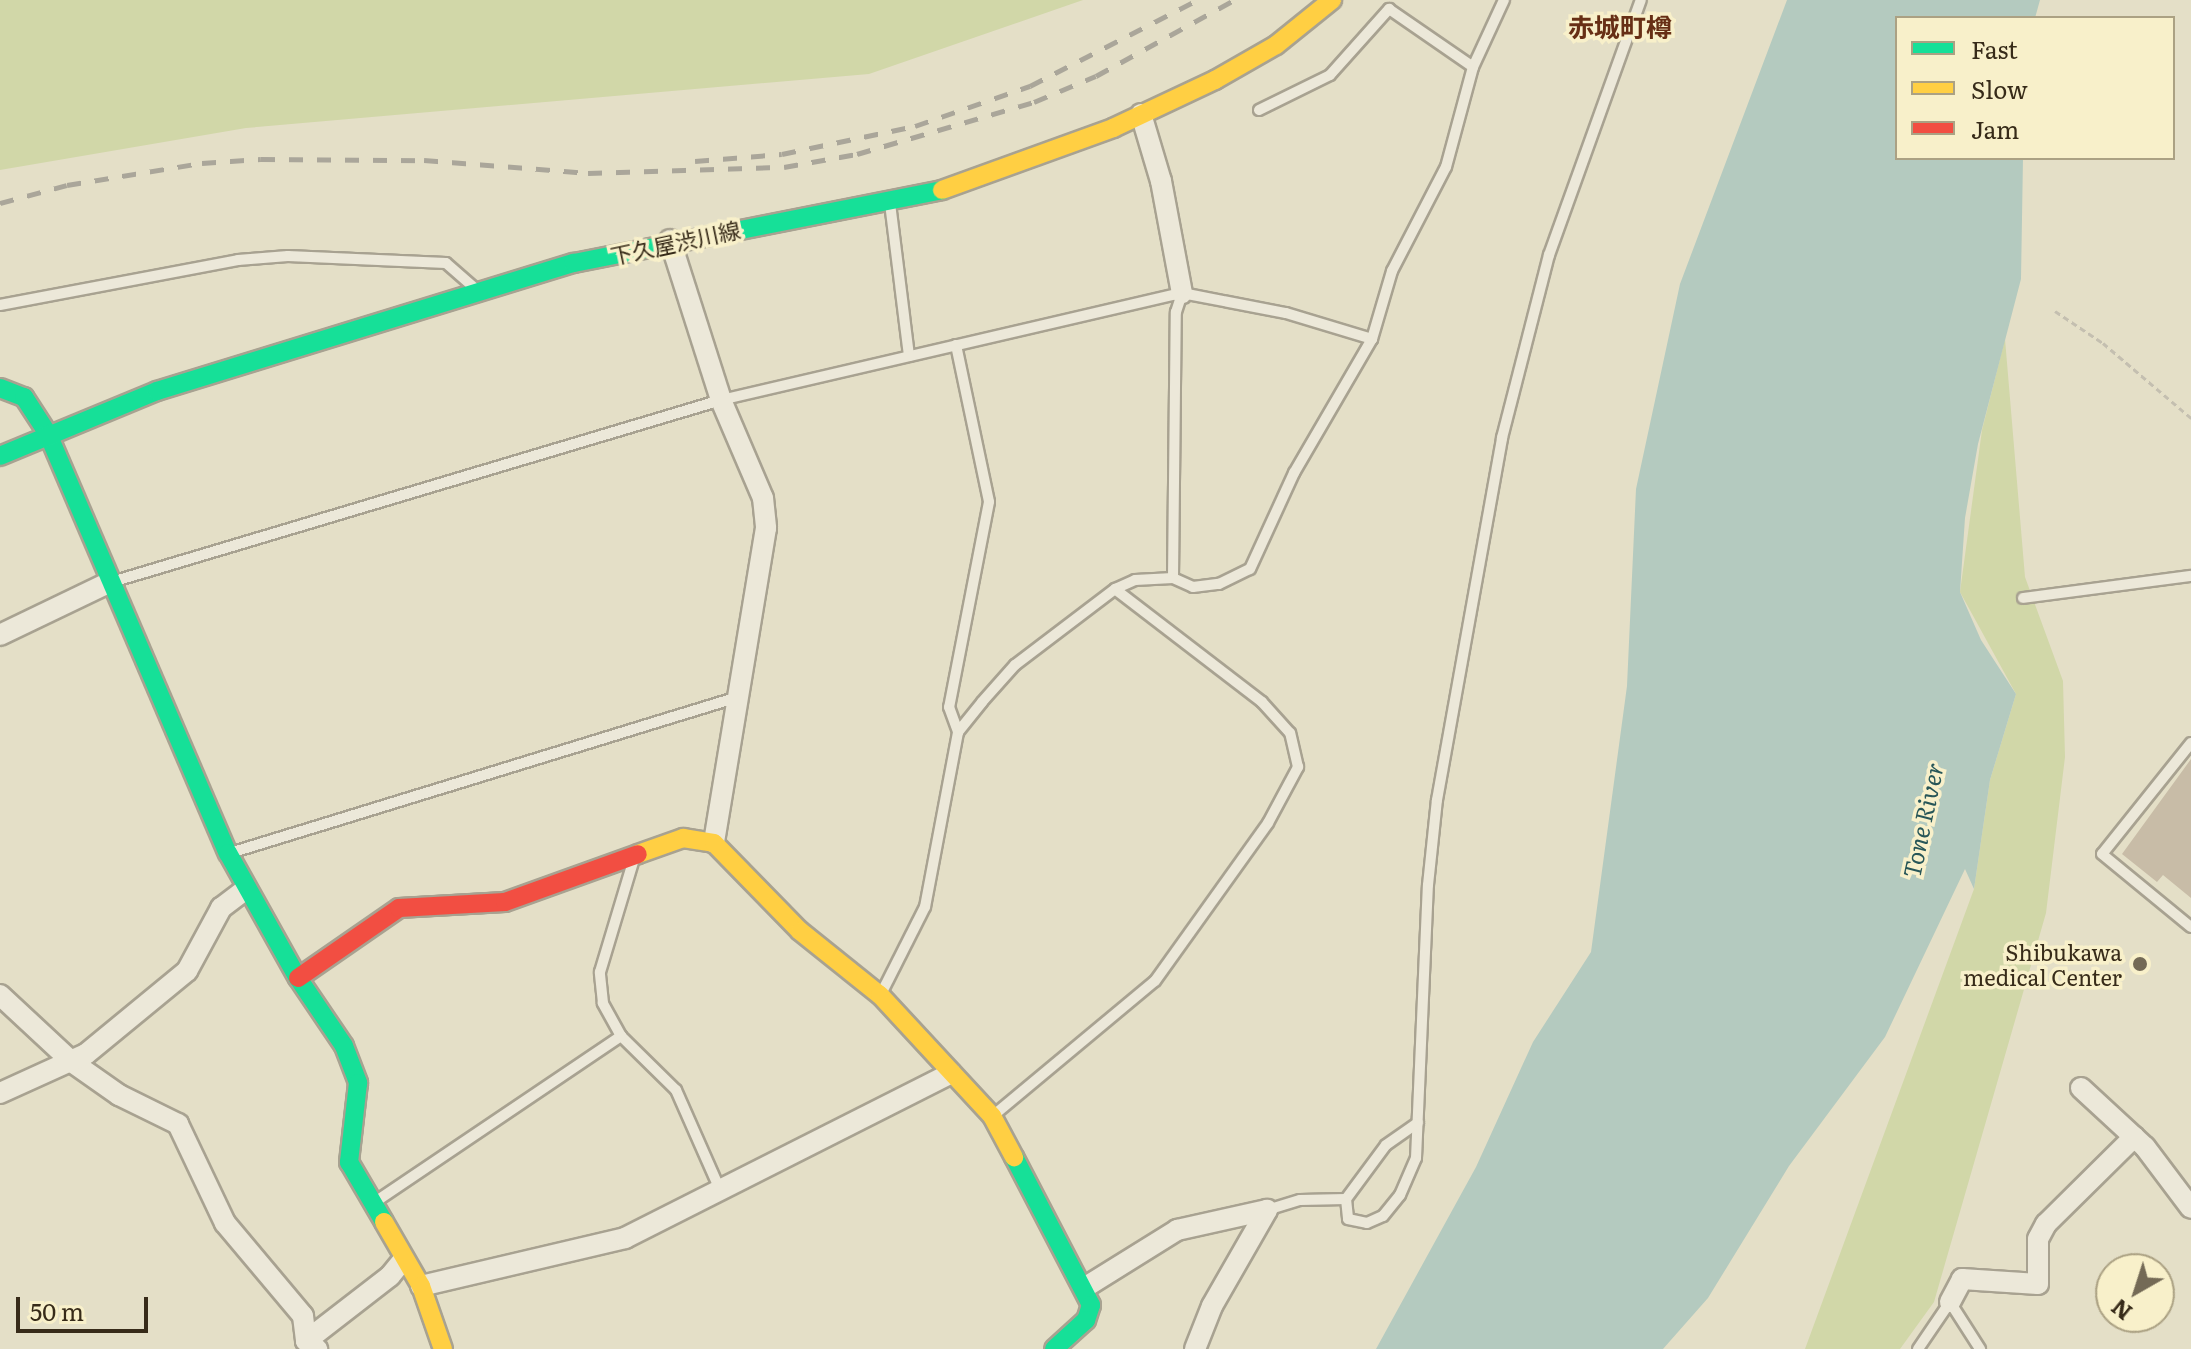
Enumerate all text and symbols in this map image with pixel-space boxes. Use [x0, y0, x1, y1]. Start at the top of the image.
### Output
district label: 赤城町樽 [1568, 10, 1672, 42]
legend [1895, 16, 2175, 160]
text: Fast [1971, 31, 2018, 66]
text: Slow [1971, 71, 2028, 106]
text: Jam [1971, 111, 2019, 146]
street label: 下久屋渋川線 [608, 215, 742, 269]
water label: Tone River [1896, 760, 1948, 880]
place label: Shibukawa medical Center [1963, 938, 2122, 990]
marker: Shibukawa medical Center [2129, 953, 2151, 975]
north arrow [2095, 1253, 2175, 1333]
scale bar [20, 1281, 152, 1331]
text: N [2103, 1292, 2138, 1329]
text: 50 m [30, 1293, 84, 1328]

